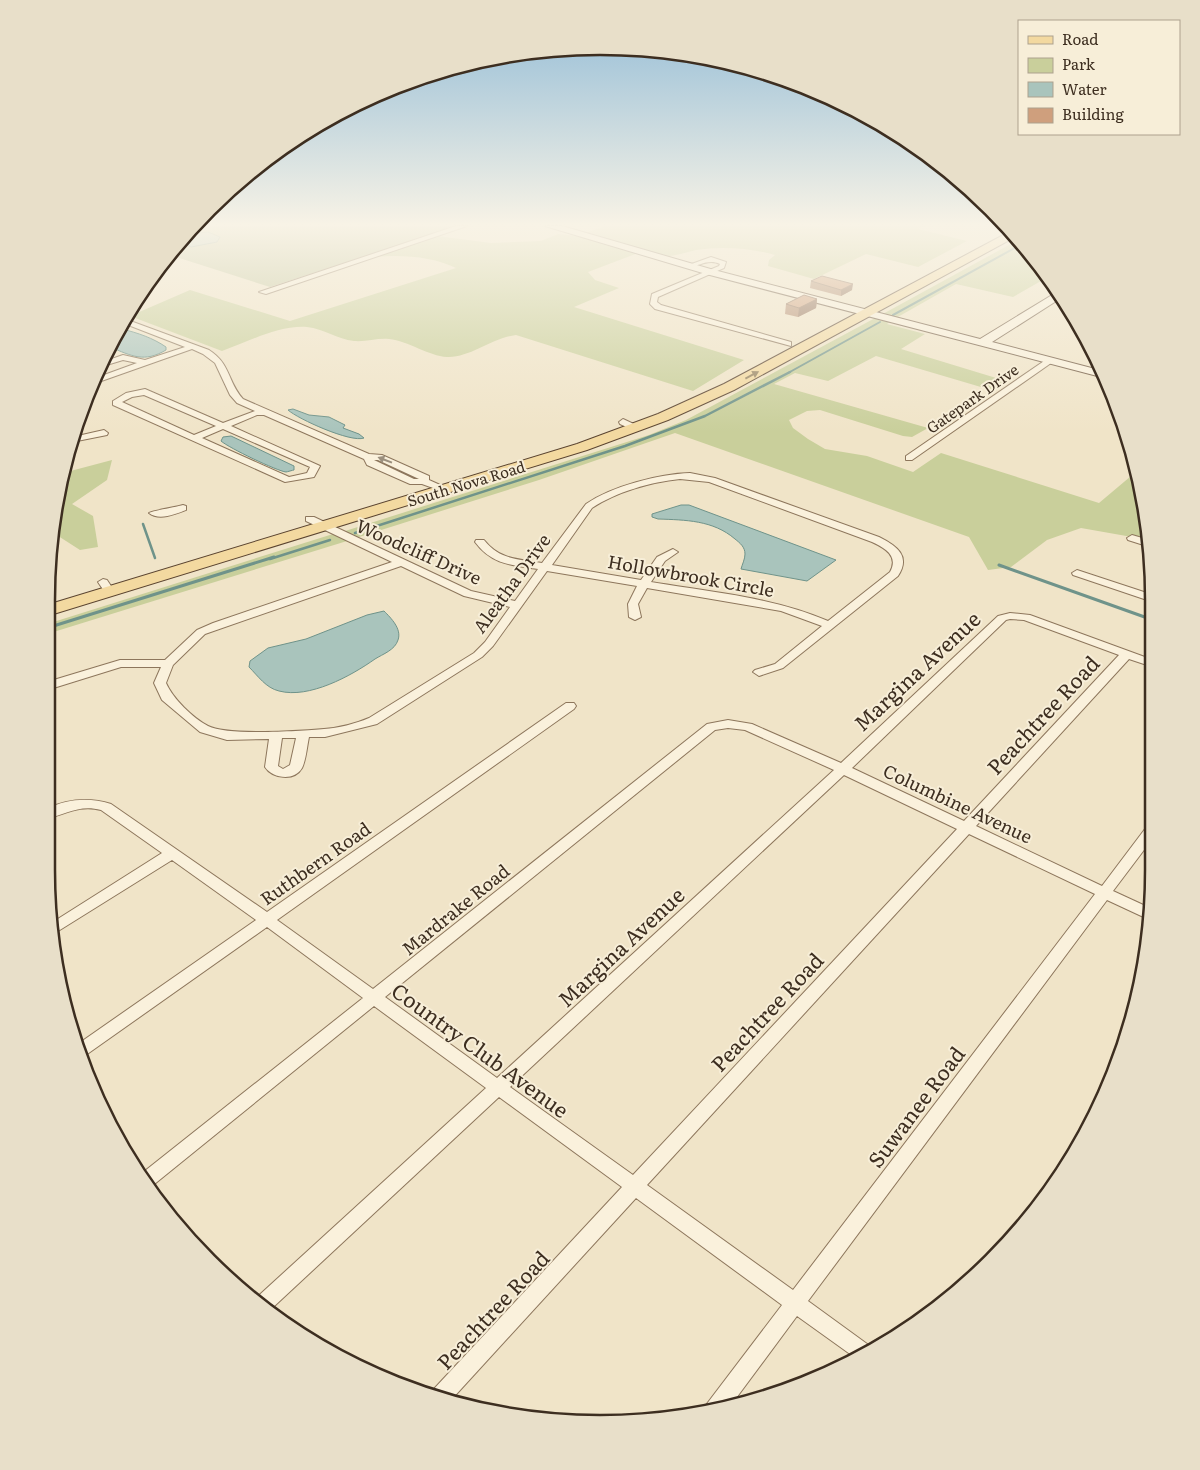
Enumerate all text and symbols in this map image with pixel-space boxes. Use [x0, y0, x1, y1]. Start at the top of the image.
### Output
legend [1018, 20, 1180, 135]
text: Road [1062, 27, 1098, 50]
text: Park [1062, 52, 1096, 75]
text: Water [1062, 77, 1107, 100]
text: Building [1062, 102, 1124, 125]
street label: Gatepark Drive [921, 357, 1023, 438]
one-way arrow [745, 371, 759, 379]
street label: South Nova Road [404, 454, 528, 512]
one-way arrow [377, 456, 392, 464]
street label: Woodcliff Drive [352, 511, 486, 591]
street label: Aleatha Drive [466, 528, 556, 638]
street label: Hollowbrook Circle [606, 547, 776, 603]
street label: Margina Avenue [846, 603, 986, 737]
street label: Peachtree Road [978, 647, 1106, 781]
street label: Columbine Avenue [879, 757, 1037, 849]
street label: Ruthbern Road [254, 815, 376, 911]
street label: Mardrake Road [395, 857, 515, 961]
street label: Margina Avenue [550, 879, 690, 1013]
street label: Peachtree Road [702, 944, 830, 1078]
street label: Country Club Avenue [386, 974, 576, 1124]
street label: Suwanee Road [859, 1039, 971, 1173]
street label: Peachtree Road [428, 1242, 556, 1376]

